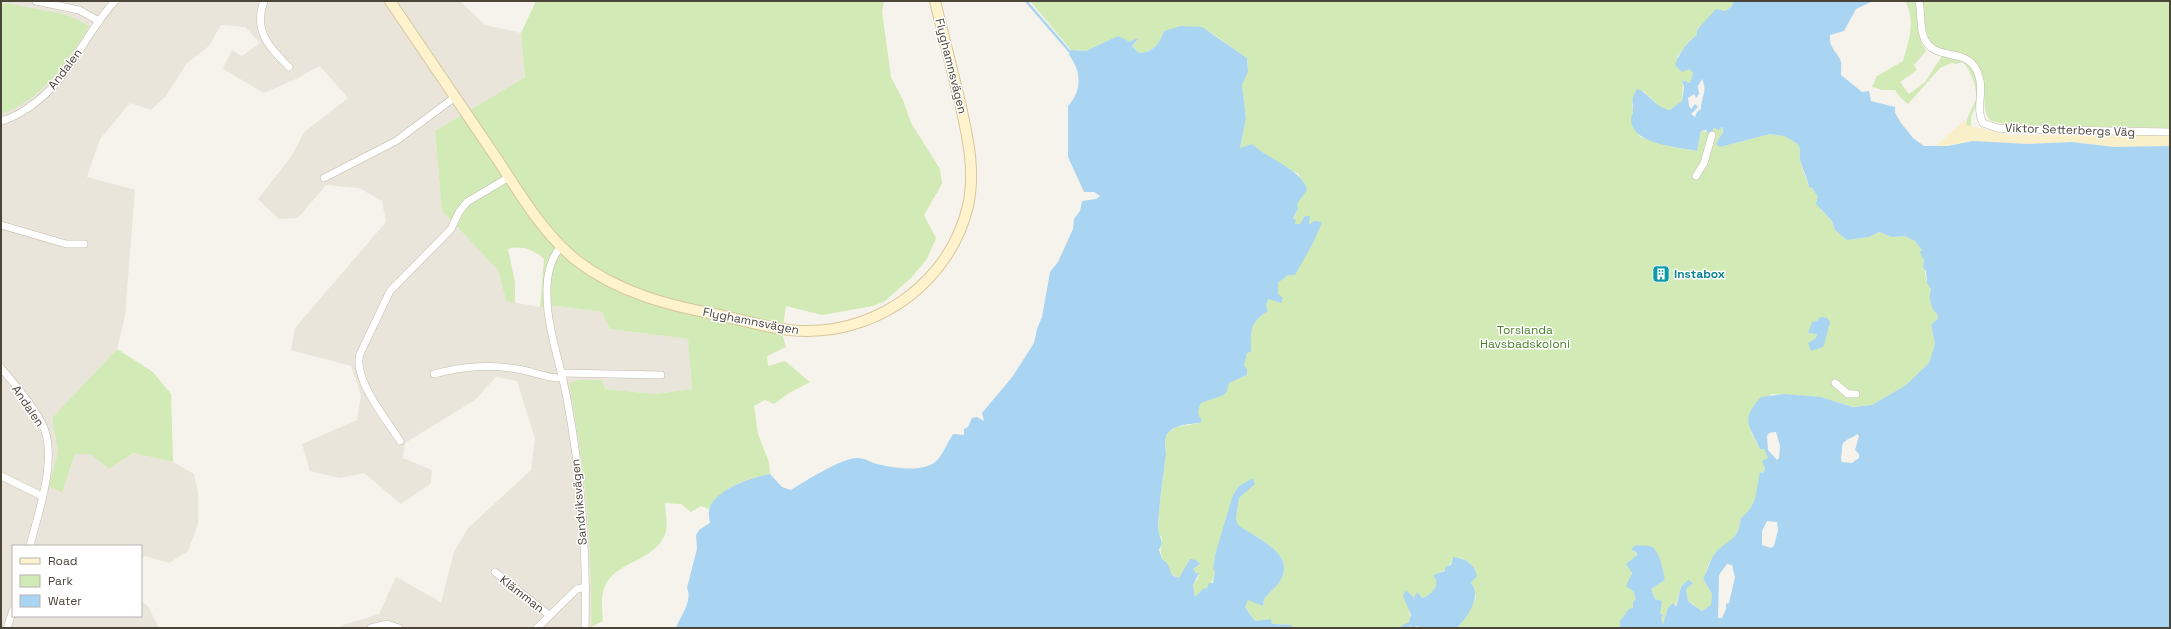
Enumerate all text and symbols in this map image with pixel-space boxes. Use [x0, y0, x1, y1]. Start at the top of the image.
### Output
street label: Flyghamnsvägen [931, 17, 971, 115]
street label: Andalen [44, 45, 86, 93]
street label: Viktor Setterbergs Väg [2005, 120, 2135, 140]
building icon: Instabox [1651, 264, 1671, 284]
place label: Instabox [1674, 266, 1725, 282]
street label: Flyghamnsvägen [702, 304, 800, 338]
park label: Torslanda Havsbadskoloni [1480, 322, 1570, 352]
street label: Andalen [8, 382, 48, 430]
street label: Sandviksvägen [567, 458, 591, 546]
legend [12, 545, 142, 617]
text: Road [48, 553, 77, 569]
street label: Klämman [497, 572, 547, 616]
text: Park [48, 573, 73, 589]
text: Water [48, 593, 82, 609]

